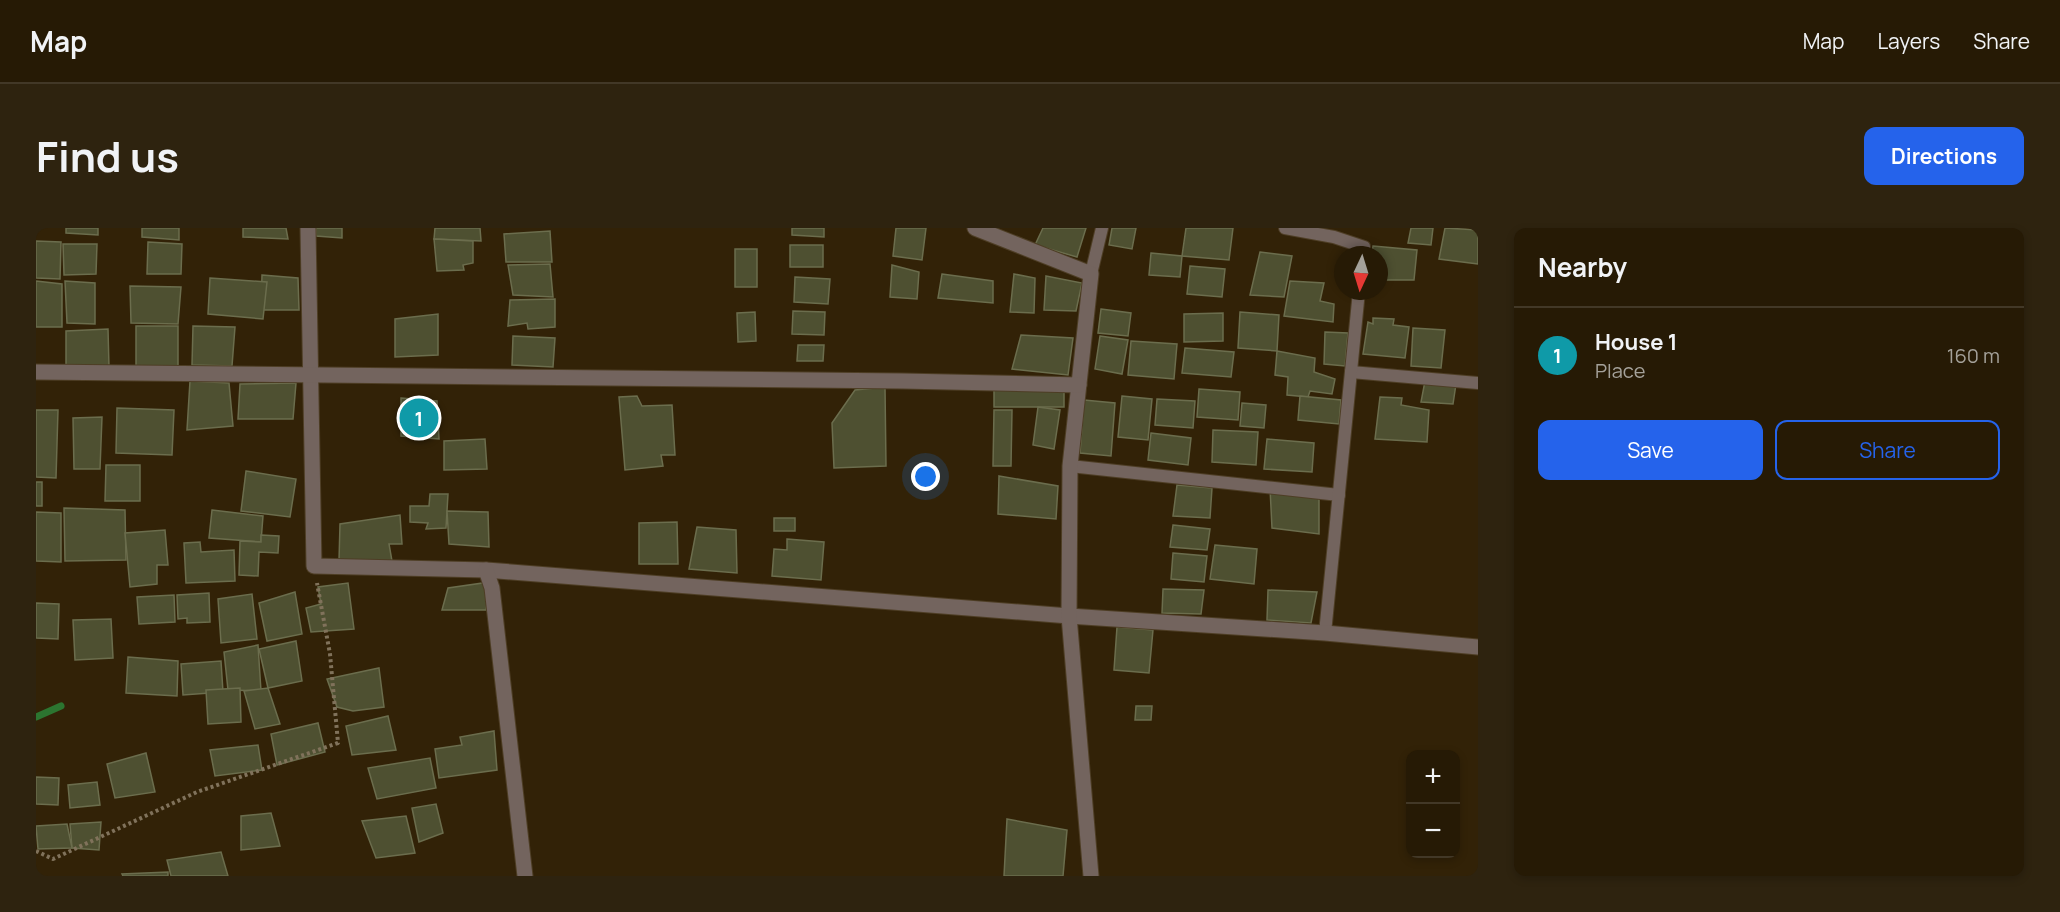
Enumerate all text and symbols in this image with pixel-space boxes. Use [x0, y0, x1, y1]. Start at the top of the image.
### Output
text: Map [30, 22, 87, 60]
text: Map [1803, 27, 1844, 55]
text: Layers [1877, 27, 1940, 55]
text: Share [1973, 27, 2030, 55]
text: Find us [36, 127, 179, 185]
button: Directions [1864, 127, 2024, 185]
north arrow [1334, 246, 1388, 300]
text: Nearby [1538, 249, 1627, 285]
text: House 1 [1595, 327, 1677, 357]
text: 1 [1553, 342, 1562, 369]
text: 160 m [1947, 342, 2000, 369]
text: Place [1595, 357, 1645, 384]
pin: 1 [400, 396, 439, 441]
button: Save [1538, 420, 1763, 480]
button: Share [1775, 420, 2000, 480]
your location [911, 462, 940, 491]
map controls [1406, 750, 1460, 858]
button: + [1406, 750, 1460, 804]
button: − [1406, 804, 1460, 858]

